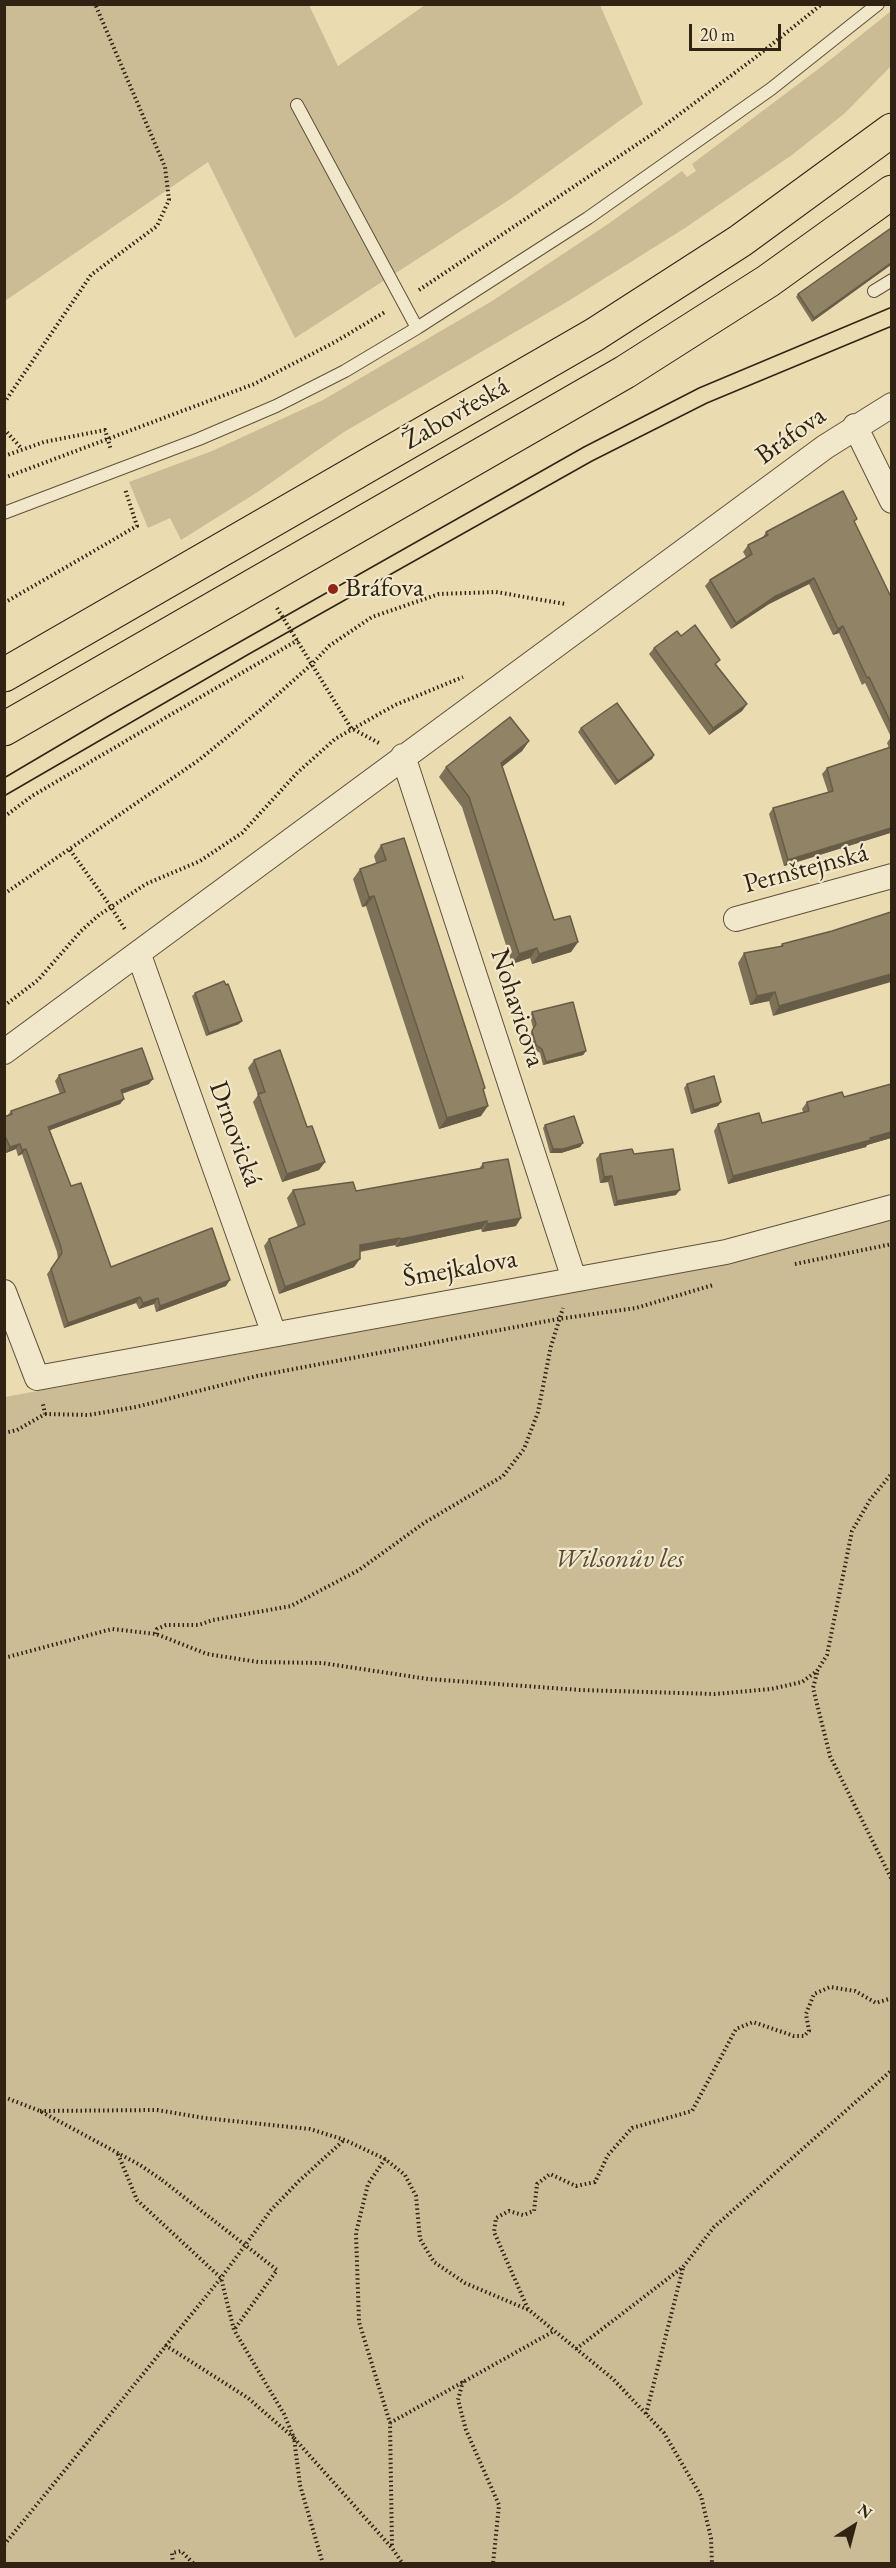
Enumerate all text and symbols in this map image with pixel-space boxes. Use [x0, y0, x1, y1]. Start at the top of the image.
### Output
scale bar [692, 12, 784, 50]
text: 20 m [700, 23, 735, 46]
street label: Žabovřeská [397, 371, 515, 457]
street label: Bráfova [750, 400, 832, 472]
place label: Bráfova [345, 573, 424, 605]
marker: Bráfova [326, 582, 340, 596]
street label: Pernštejnská [740, 837, 872, 901]
street label: Nohavicova [483, 945, 551, 1071]
street label: Drnovická [201, 1077, 269, 1191]
street label: Šmejkalova [400, 1243, 520, 1295]
park label: Wilsonův les [554, 1544, 684, 1576]
north arrow [824, 2496, 884, 2556]
text: N [853, 2499, 876, 2523]

